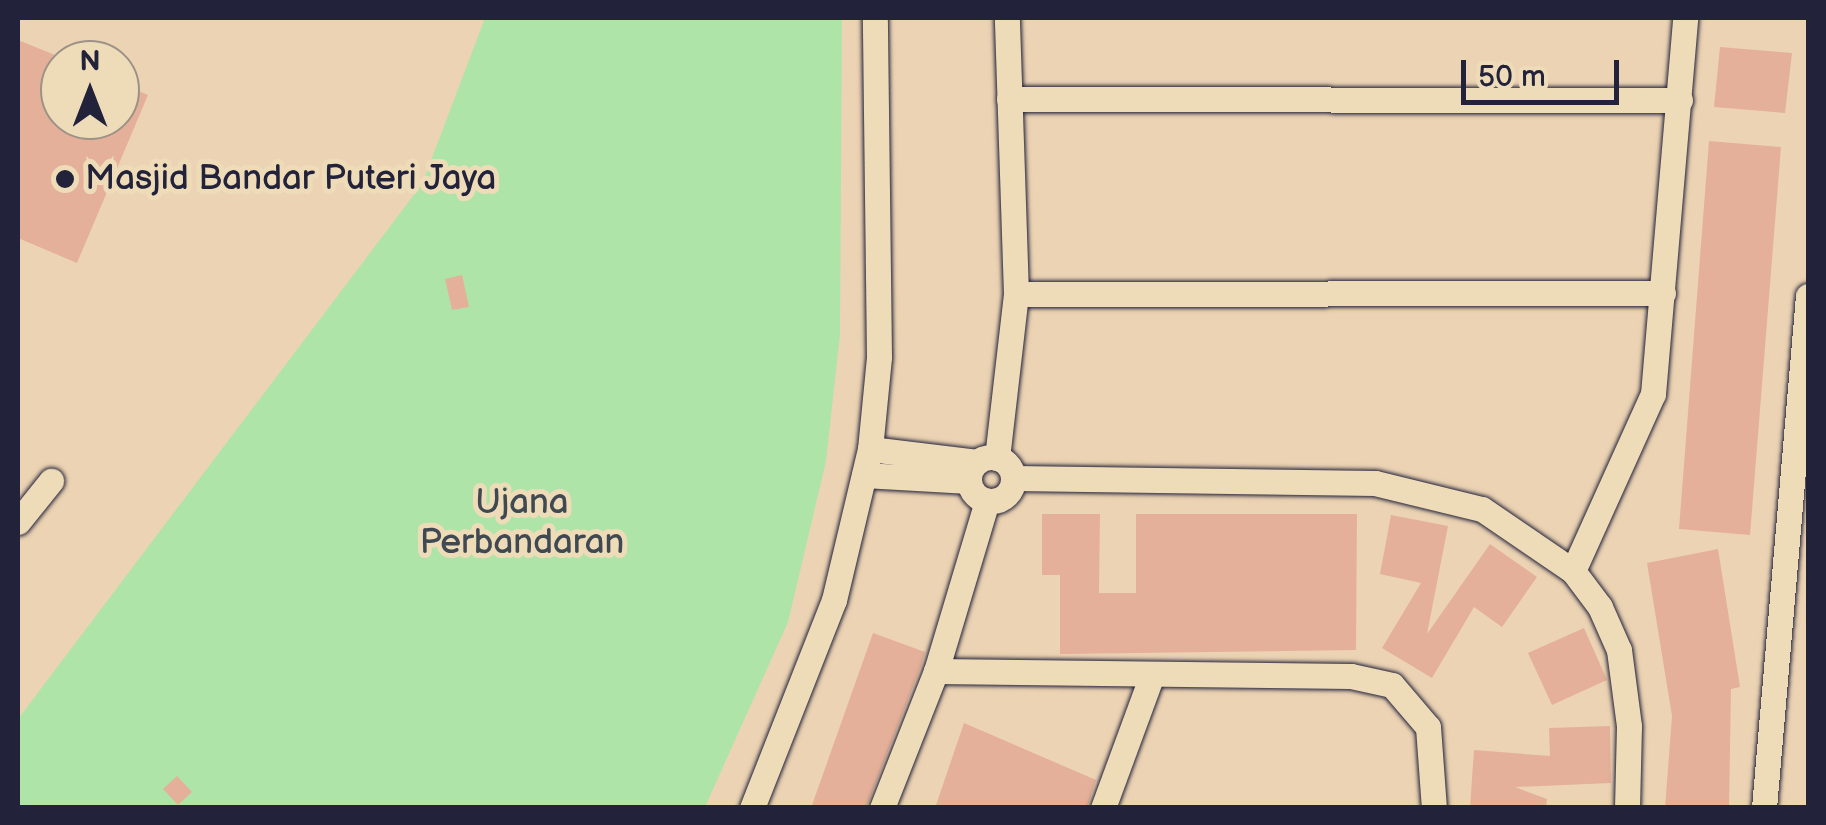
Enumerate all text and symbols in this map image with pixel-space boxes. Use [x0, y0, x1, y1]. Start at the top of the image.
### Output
north arrow [40, 40, 140, 140]
scale bar [1466, 40, 1624, 102]
text: N [79, 45, 101, 78]
text: 50 m [1478, 59, 1546, 95]
place label: Masjid Bandar Puteri Jaya [85, 158, 498, 200]
marker: Masjid Bandar Puteri Jaya [54, 168, 76, 190]
park label: Ujana Perbandaran [420, 482, 624, 564]

